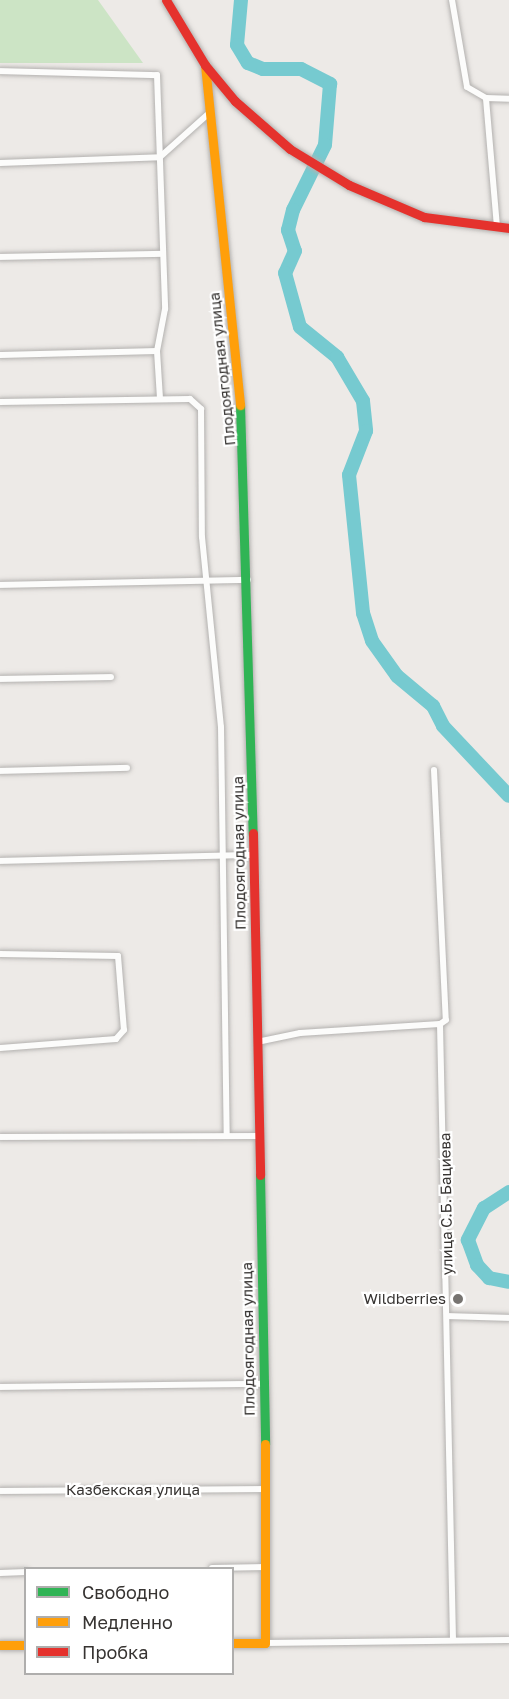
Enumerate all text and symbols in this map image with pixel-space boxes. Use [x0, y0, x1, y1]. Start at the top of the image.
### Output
street label: Плодоягодная улица [205, 291, 239, 447]
street label: Плодоягодная улица [229, 776, 249, 930]
street label: улица С.Б. Бациева [436, 1132, 456, 1276]
street label: Плодоягодная улица [238, 1262, 258, 1416]
place label: Wildberries [363, 1290, 446, 1308]
marker: Wildberries [451, 1292, 465, 1306]
street label: Казбекская улица [66, 1481, 200, 1499]
legend [24, 1567, 234, 1675]
text: Свободно [82, 1581, 169, 1603]
text: Медленно [82, 1611, 173, 1633]
text: Пробка [82, 1641, 148, 1663]

